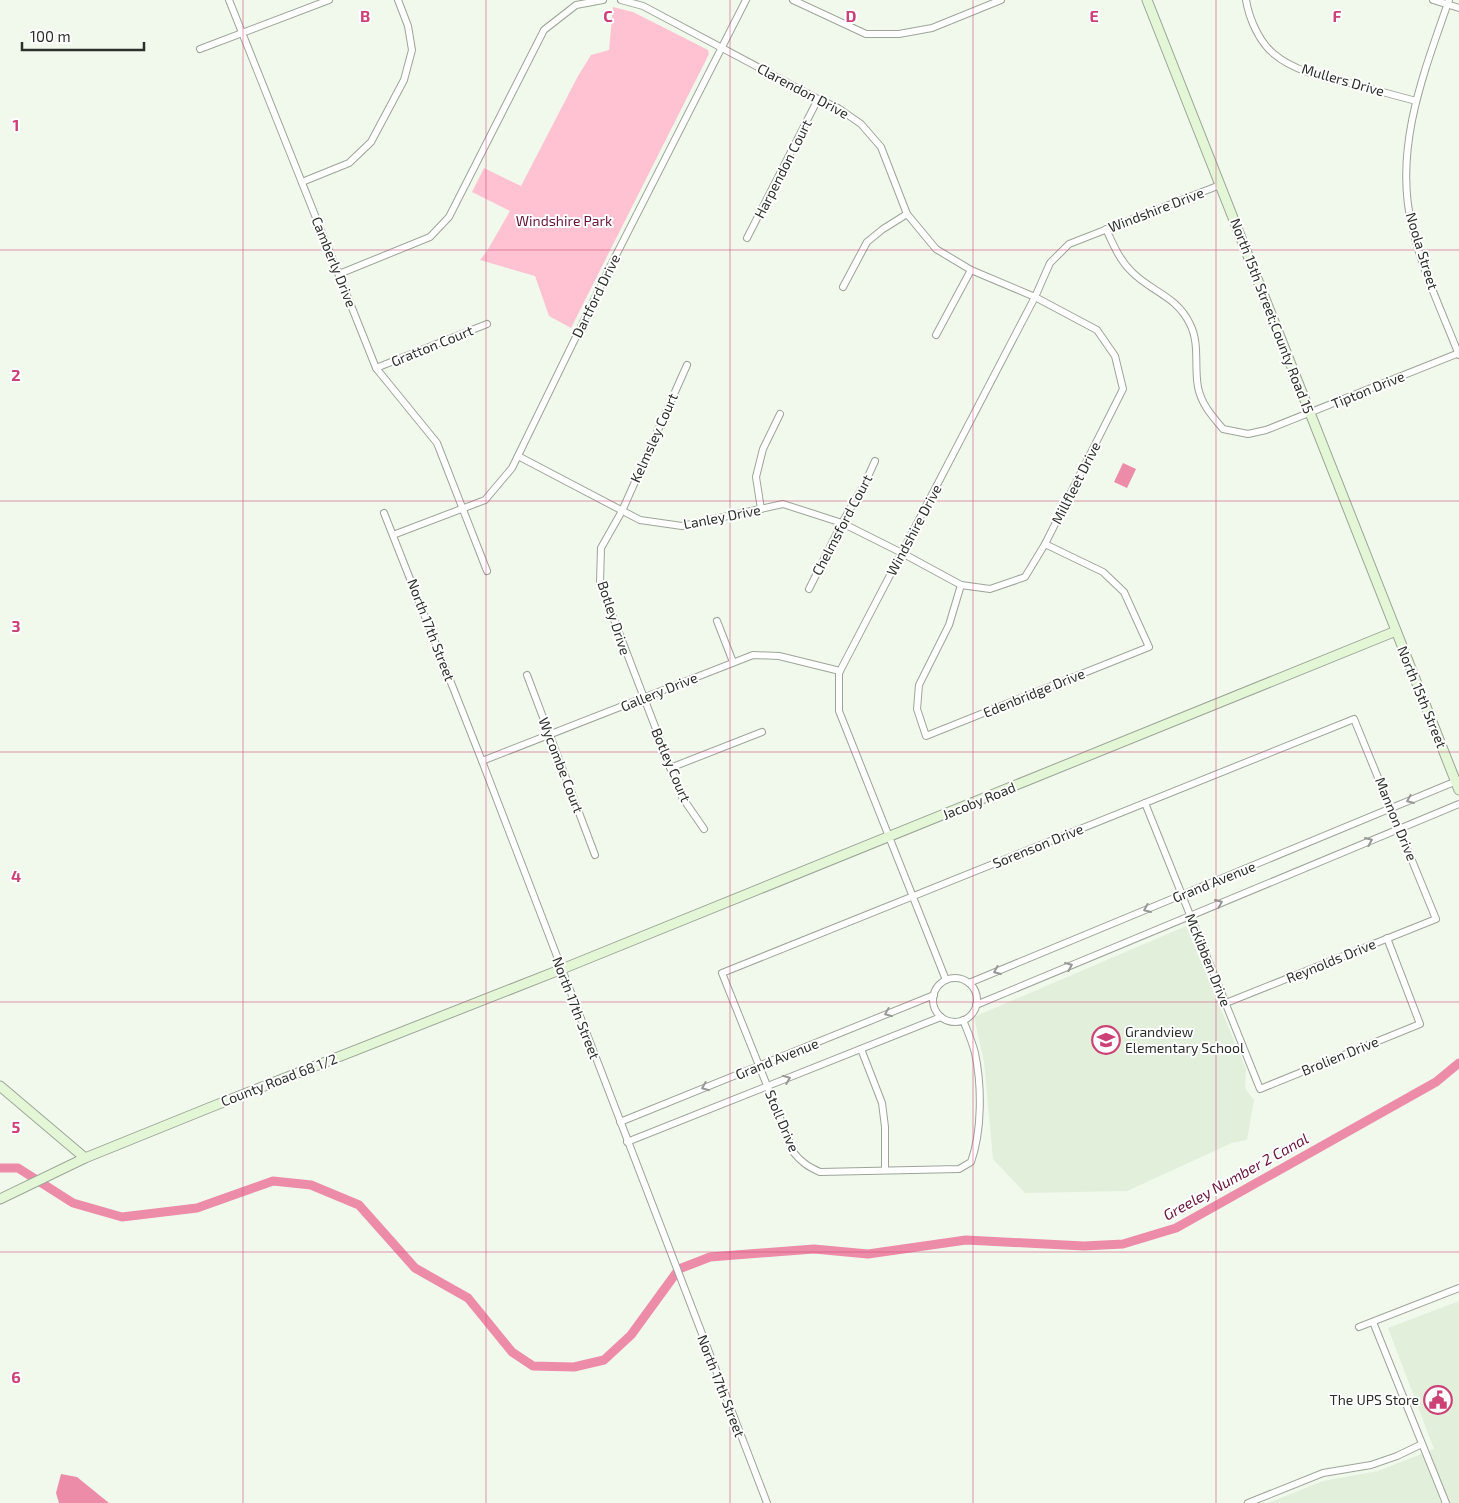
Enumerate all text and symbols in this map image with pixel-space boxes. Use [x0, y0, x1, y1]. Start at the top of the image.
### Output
text: B [360, 6, 370, 25]
text: C [603, 6, 613, 25]
text: D [846, 6, 857, 25]
text: E [1089, 6, 1099, 25]
text: F [1333, 6, 1342, 25]
scale bar [22, 20, 145, 52]
text: 100 m [30, 27, 71, 45]
street label: Clarendon Drive [754, 59, 852, 122]
street label: Mullers Drive [1300, 60, 1386, 99]
text: 1 [13, 115, 19, 134]
street label: Harpendon Court [750, 117, 815, 221]
street label: Windshire Drive [1106, 184, 1206, 236]
street label: Noola Street [1403, 210, 1442, 291]
park label: Windshire Park [516, 212, 612, 229]
street label: Camberly Drive [309, 214, 360, 310]
street label: North 15th Street;County Road 15 [1227, 216, 1318, 416]
street label: Dartford Drive [568, 251, 623, 340]
street label: Gratton Court [388, 321, 475, 370]
text: 2 [11, 365, 21, 384]
street label: Tipton Drive [1329, 367, 1407, 412]
street label: Kelmsley Court [626, 391, 681, 485]
street label: Millfleet Drive [1048, 439, 1104, 527]
street label: Chelmsford Court [808, 471, 875, 578]
street label: Windshire Drive [882, 481, 945, 578]
street label: Lanley Drive [682, 501, 762, 532]
street label: North 17th Street [404, 576, 459, 683]
street label: Botley Drive [594, 579, 634, 657]
text: 3 [11, 616, 21, 635]
street label: North 15th Street [1394, 643, 1451, 750]
street label: Edenbridge Drive [980, 664, 1087, 721]
street label: Gallery Drive [618, 668, 700, 715]
street label: Wycombe Court [535, 715, 588, 815]
street label: Botley Court [648, 725, 695, 804]
street label: Mannon Drive [1372, 775, 1421, 863]
street label: Jacoby Road [940, 778, 1018, 823]
one-way arrow [1407, 795, 1415, 805]
street label: Sorenson Drive [990, 820, 1086, 871]
one-way arrow [1364, 837, 1373, 848]
street label: Grand Avenue [1170, 857, 1258, 906]
text: 4 [11, 866, 21, 885]
one-way arrow [1214, 899, 1223, 910]
one-way arrow [1143, 903, 1152, 914]
street label: McKibben Drive [1182, 911, 1235, 1009]
street label: Reynolds Drive [1283, 935, 1378, 986]
street label: North 17th Street [549, 954, 604, 1061]
one-way arrow [1064, 961, 1073, 972]
one-way arrow [993, 965, 1002, 976]
one-way arrow [885, 1007, 893, 1017]
place label: Grandview Elementary School [1125, 1023, 1245, 1056]
school or university icon: Grandview Elementary School [1091, 1025, 1121, 1055]
street label: Brolien Drive [1299, 1032, 1381, 1079]
street label: Grand Avenue [733, 1034, 821, 1083]
street label: County Road 68 1/2 [218, 1049, 340, 1110]
one-way arrow [782, 1075, 791, 1085]
one-way arrow [702, 1082, 710, 1092]
street label: Stoll Drive [762, 1087, 803, 1154]
text: 5 [12, 1117, 21, 1136]
water label: Greeley Number 2 Canal [1160, 1129, 1312, 1224]
street label: North 17th Street [694, 1332, 749, 1439]
text: 6 [11, 1367, 21, 1386]
public building icon: The UPS Store [1423, 1385, 1453, 1415]
place label: The UPS Store [1330, 1391, 1419, 1408]

